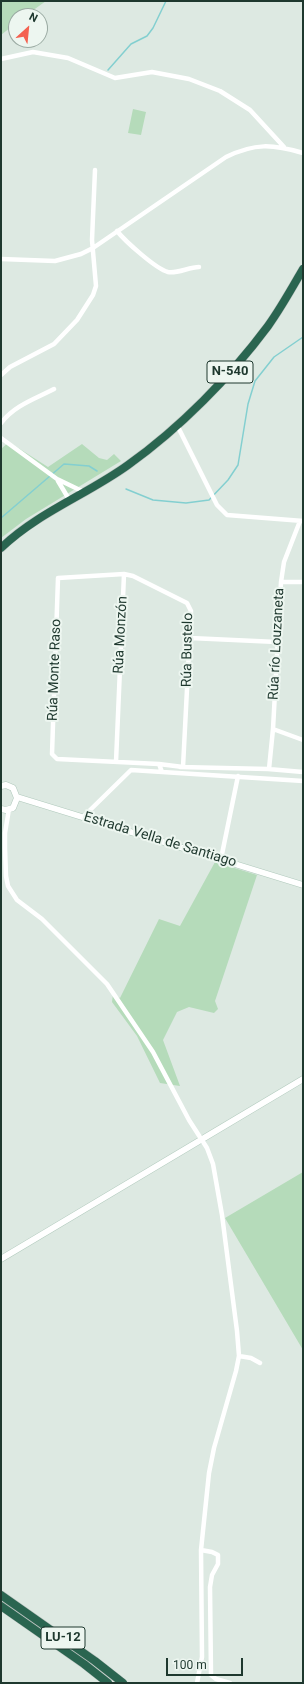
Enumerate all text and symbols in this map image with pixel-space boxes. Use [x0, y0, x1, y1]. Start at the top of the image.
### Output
north arrow [8, 8, 48, 48]
text: N [27, 10, 40, 25]
road number: N-540 [207, 361, 253, 383]
street label: Rúa río Louzaneta [266, 588, 288, 700]
street label: Rúa Monzón [111, 596, 131, 674]
street label: Rúa Bustelo [179, 613, 197, 687]
street label: Rúa Monte Raso [45, 619, 65, 721]
street label: Estrada Vella de Santiago [82, 809, 238, 871]
road number: LU-12 [41, 1627, 85, 1649]
scale bar [168, 1650, 245, 1676]
text: 100 m [173, 1658, 207, 1672]

